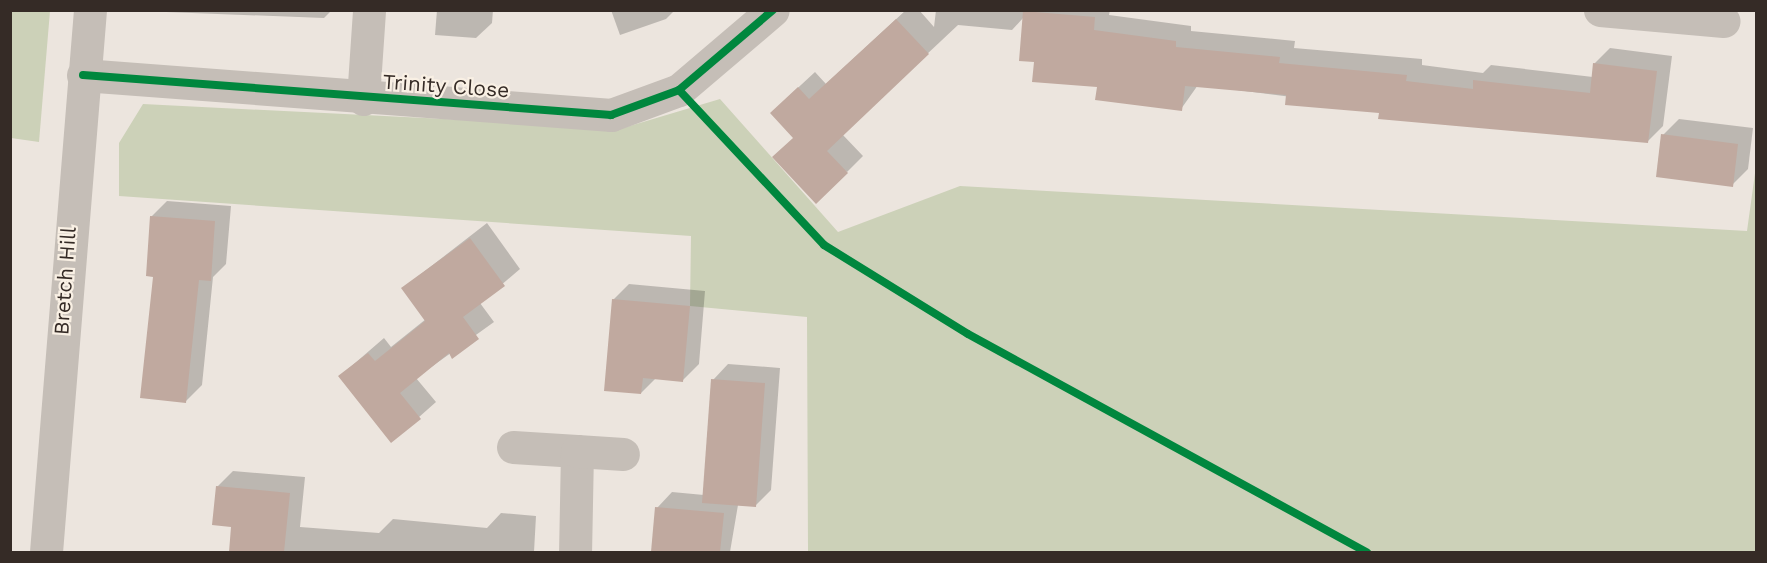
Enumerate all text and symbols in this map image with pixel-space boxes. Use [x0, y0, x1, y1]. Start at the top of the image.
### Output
street label: Trinity Close [382, 69, 510, 103]
street label: Bretch Hill [49, 226, 81, 336]

